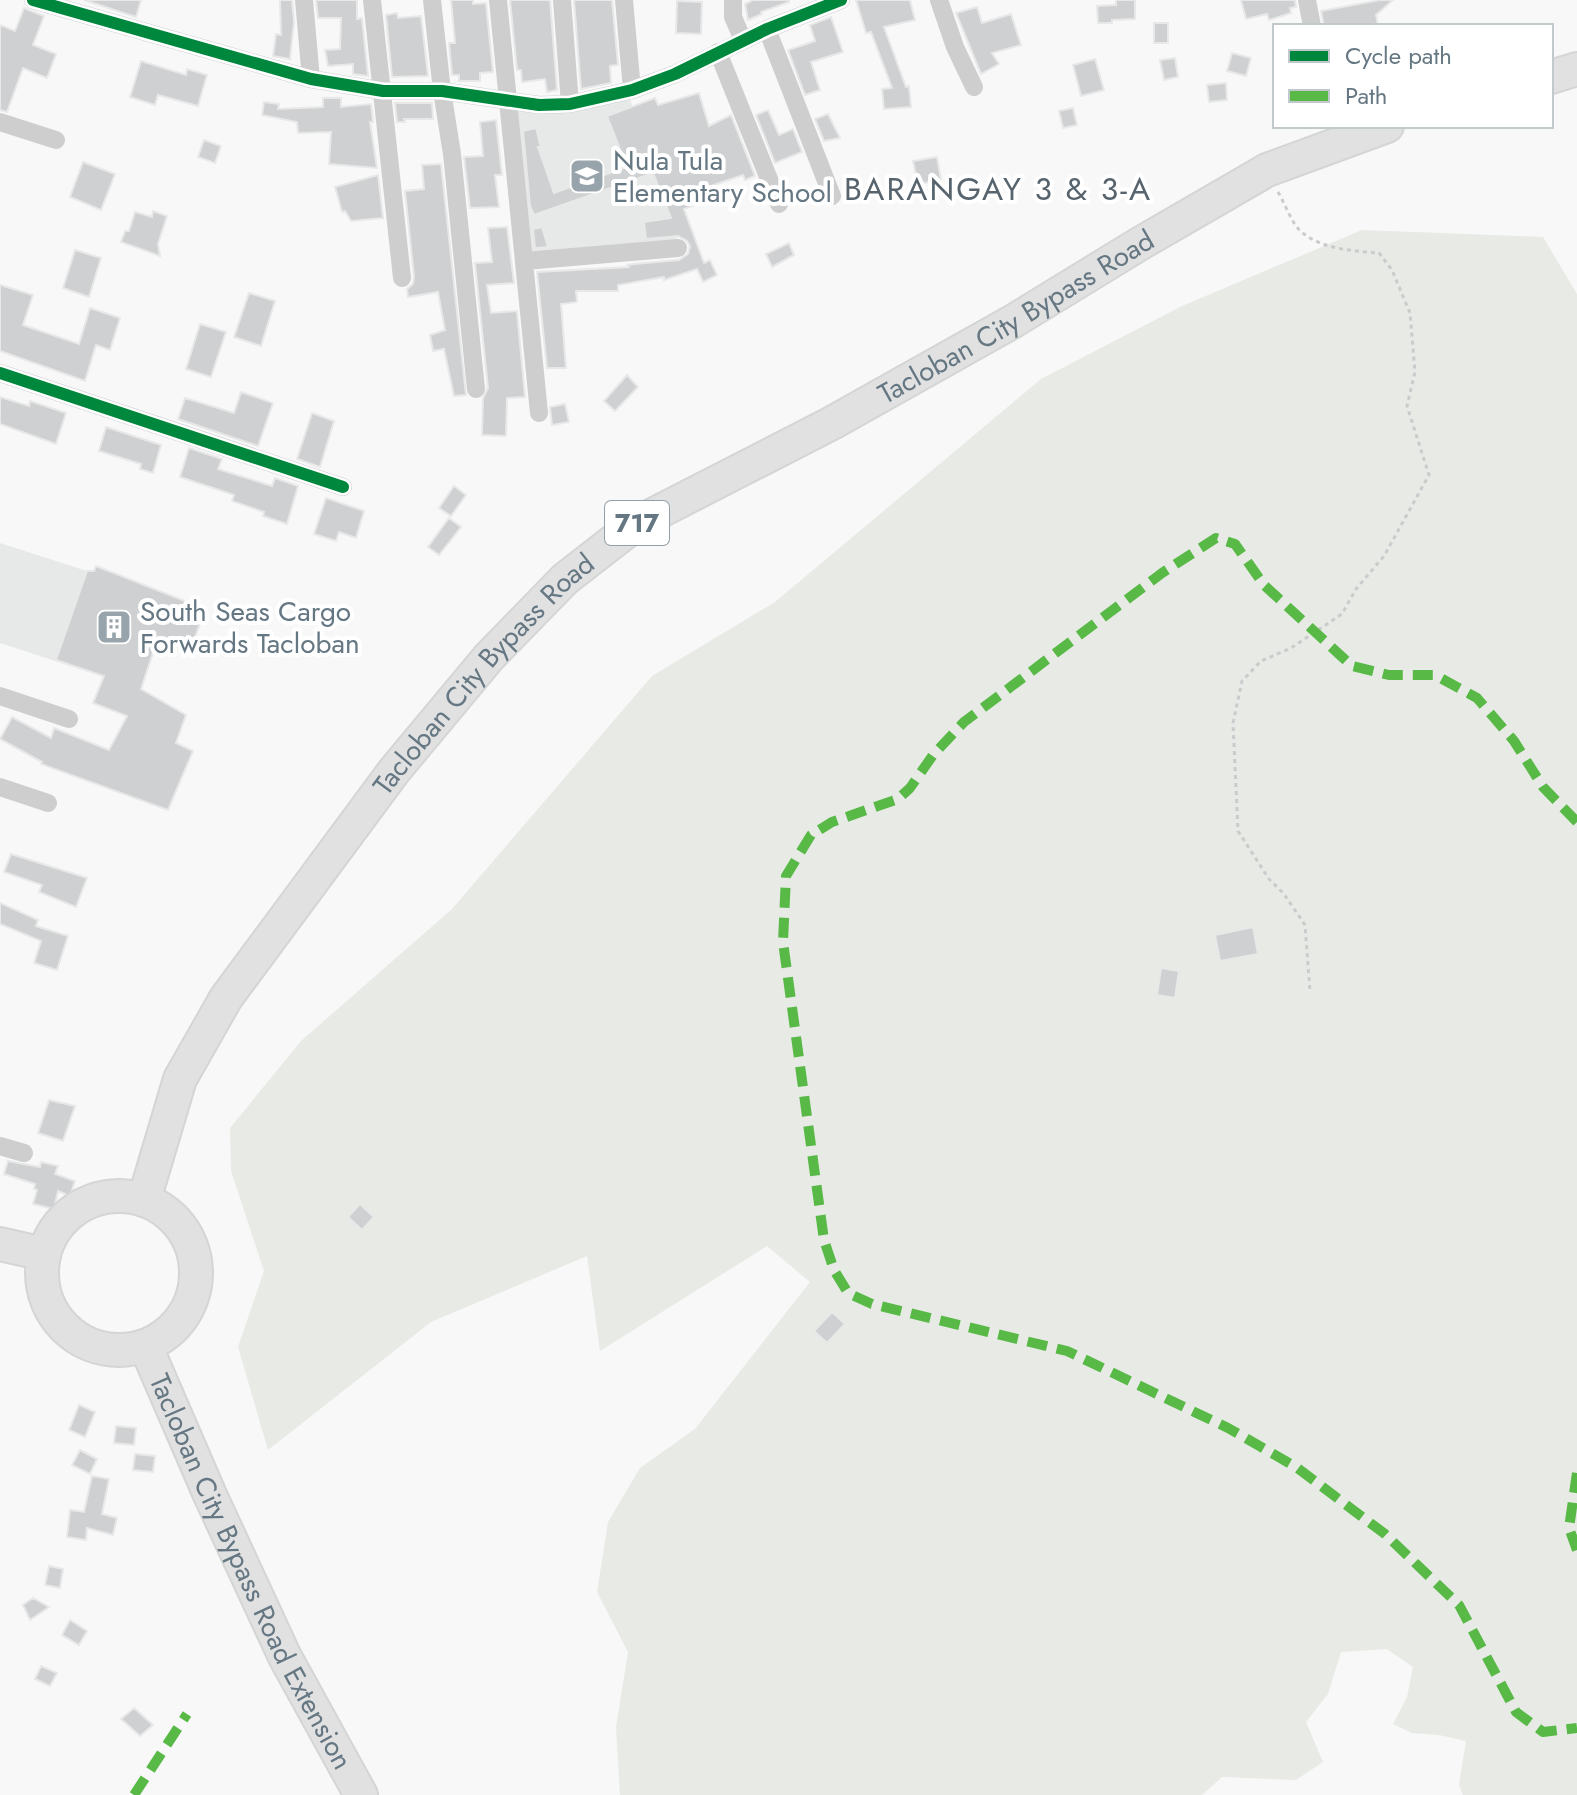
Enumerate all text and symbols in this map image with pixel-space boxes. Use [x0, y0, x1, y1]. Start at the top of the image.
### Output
legend [1273, 24, 1553, 128]
text: Cycle path [1345, 38, 1452, 73]
text: Path [1345, 78, 1387, 113]
place label: Nula Tula Elementary School [613, 140, 832, 213]
school or university icon: Nula Tula Elementary School [568, 157, 606, 195]
district label: BARANGAY 3 & 3-A [844, 166, 1152, 212]
street label: Tacloban City Bypass Road [871, 220, 1162, 414]
road number: 717 [605, 501, 669, 545]
street label: Tacloban City Bypass Road [363, 544, 603, 803]
place label: South Seas Cargo Forwards Tacloban [140, 591, 360, 664]
building icon: South Seas Cargo Forwards Tacloban [95, 608, 133, 646]
street label: Tacloban City Bypass Road Extension [139, 1367, 363, 1777]

